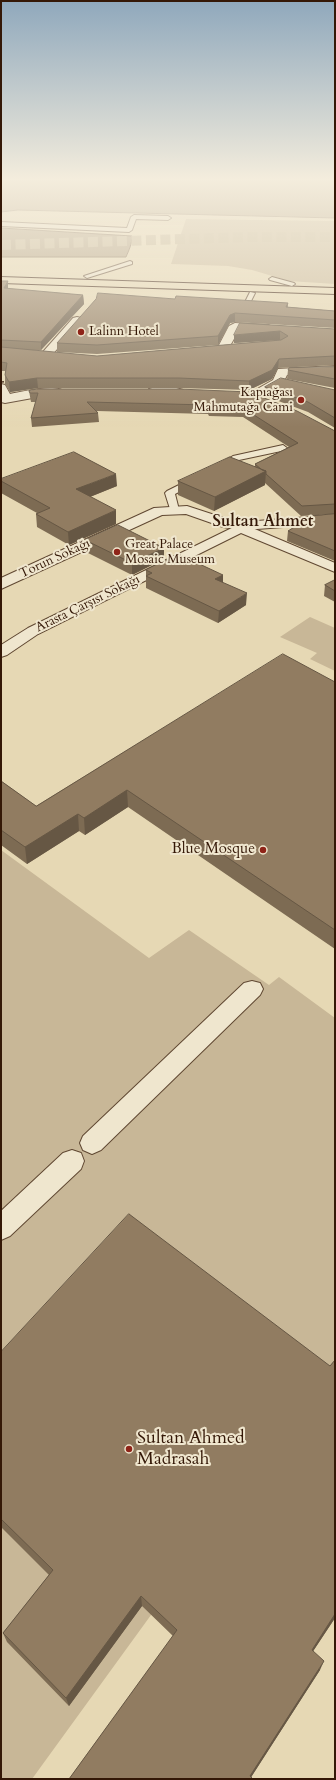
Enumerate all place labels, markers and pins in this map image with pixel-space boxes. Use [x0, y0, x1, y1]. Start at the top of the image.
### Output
place label: Lalinn Hotel [89, 324, 159, 340]
marker: Lalinn Hotel [76, 327, 86, 337]
place label: Kapıağası Mahmutağa Cami [194, 385, 293, 416]
marker: Kapıağası Mahmutağa Cami [296, 395, 306, 405]
place label: Great Palace Mosaic Museum [125, 537, 215, 568]
marker: Great Palace Mosaic Museum [112, 547, 122, 557]
place label: Blue Mosque [172, 841, 255, 859]
marker: Blue Mosque [258, 845, 268, 855]
place label: Sultan Ahmed Madrasah [137, 1428, 245, 1470]
marker: Sultan Ahmed Madrasah [124, 1444, 134, 1454]

